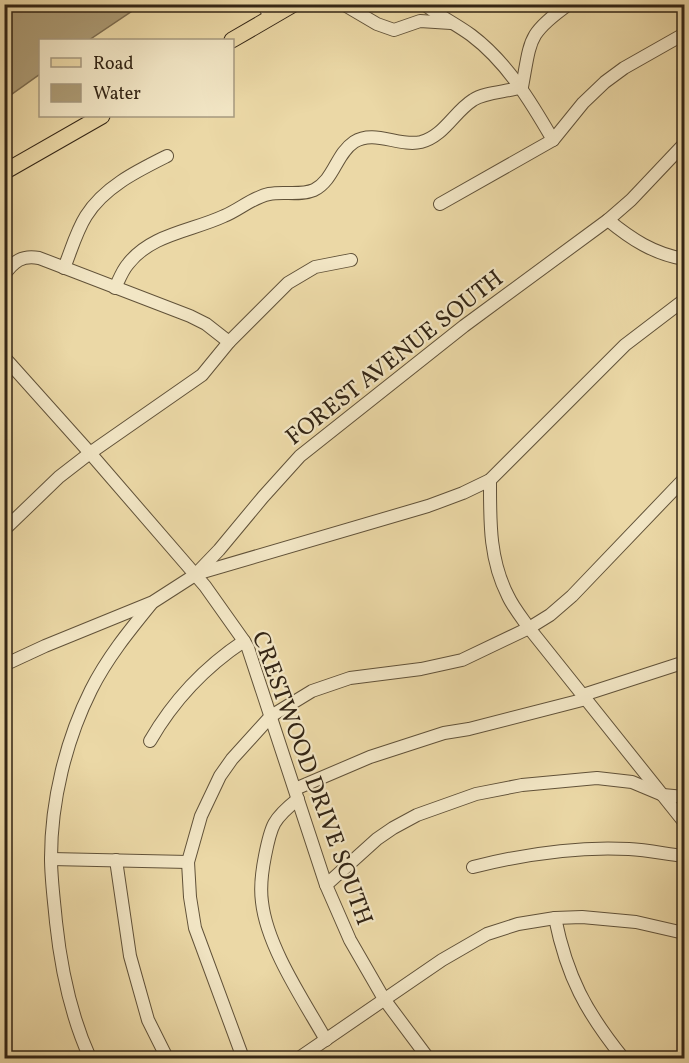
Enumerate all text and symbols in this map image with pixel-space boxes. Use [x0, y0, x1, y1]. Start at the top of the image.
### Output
legend [39, 39, 234, 117]
text: Road [93, 52, 134, 77]
text: Water [93, 82, 141, 107]
street label: FOREST AVENUE SOUTH [279, 263, 511, 455]
street label: CRESTWOOD DRIVE SOUTH [242, 627, 380, 930]

